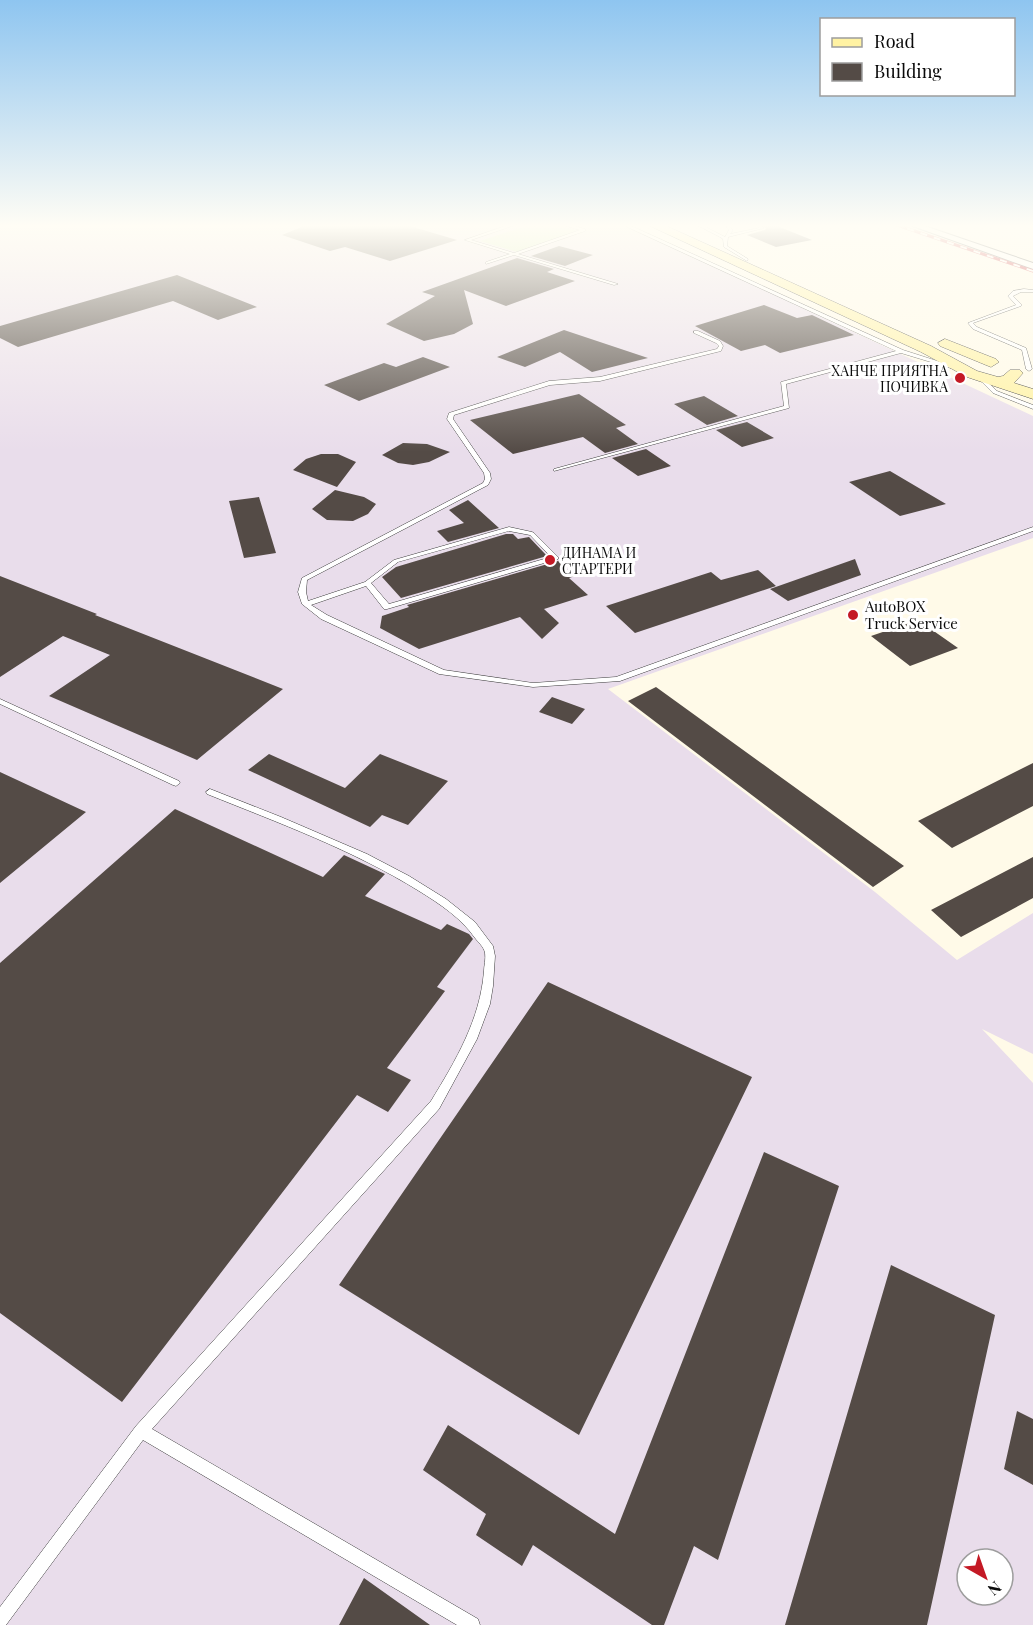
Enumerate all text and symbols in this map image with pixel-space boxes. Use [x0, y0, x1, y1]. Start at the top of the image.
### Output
legend [820, 18, 1015, 96]
text: Road [874, 29, 915, 53]
text: Building [874, 59, 942, 83]
place label: ХАНЧЕ ПРИЯТНА ПОЧИВКА [831, 361, 948, 396]
marker: ХАНЧЕ ПРИЯТНА ПОЧИВКА [953, 371, 967, 385]
place label: ДИНАМА И СТАРТЕРИ [562, 543, 637, 578]
marker: ДИНАМА И СТАРТЕРИ [543, 553, 557, 567]
place label: AutoBOX Truck Service [864, 596, 958, 633]
marker: AutoBOX Truck Service [846, 608, 860, 622]
north arrow [955, 1547, 1015, 1607]
text: N [983, 1577, 1006, 1601]

